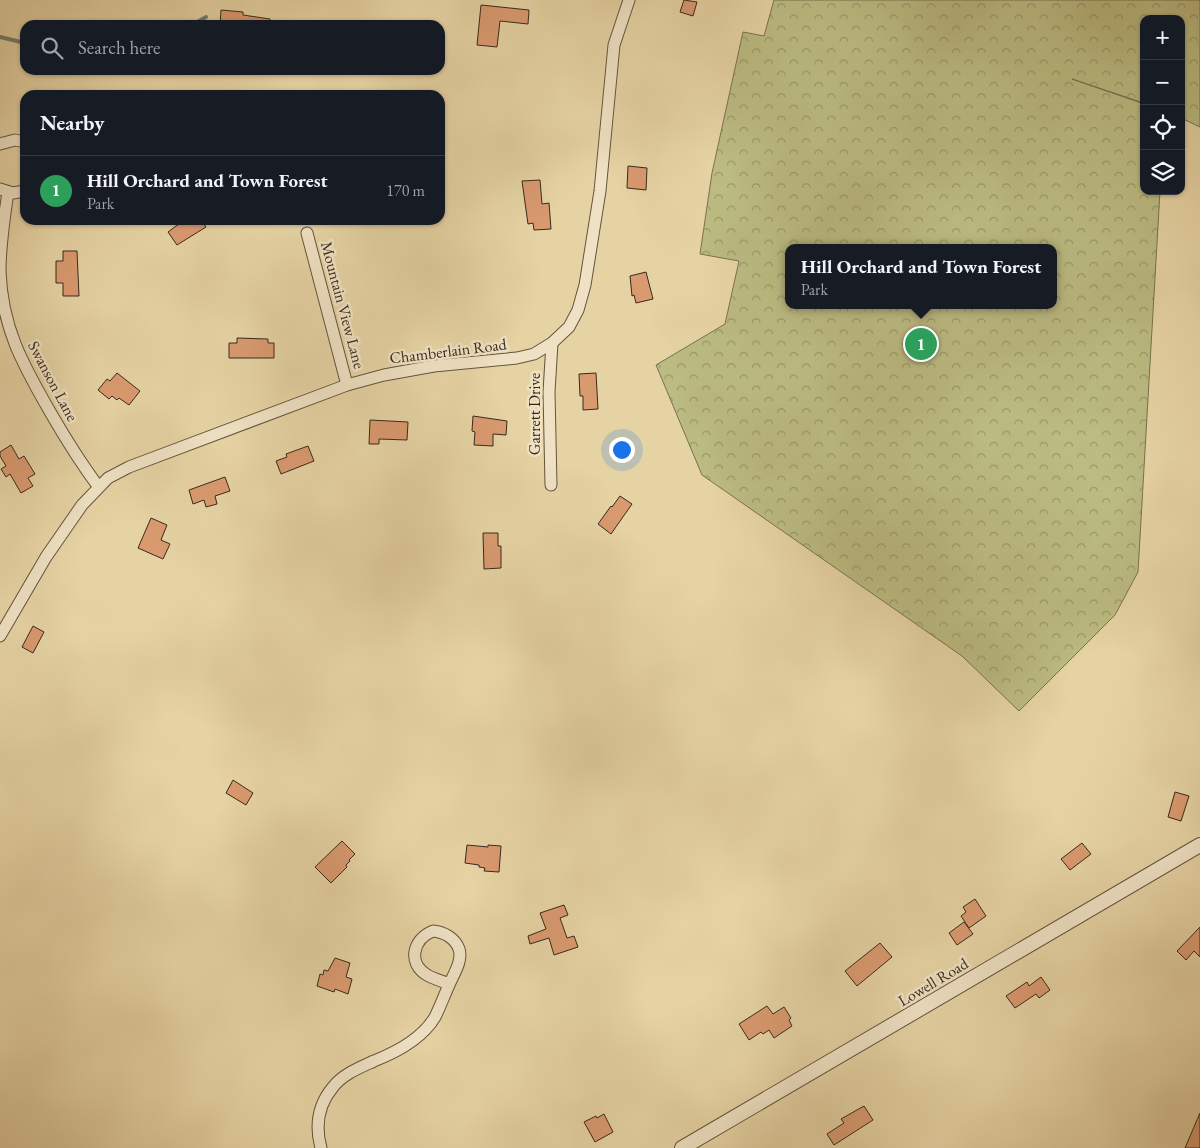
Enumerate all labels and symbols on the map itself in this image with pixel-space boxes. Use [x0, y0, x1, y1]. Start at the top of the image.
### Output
street label: Mountain View Lane [316, 239, 370, 371]
pin: 1 [905, 325, 937, 363]
street label: Chamberlain Road [388, 333, 509, 369]
street label: Swanson Lane [23, 337, 83, 425]
street label: Garrett Drive [524, 373, 545, 455]
your location [609, 437, 635, 463]
street label: Lowell Road [894, 952, 973, 1011]

